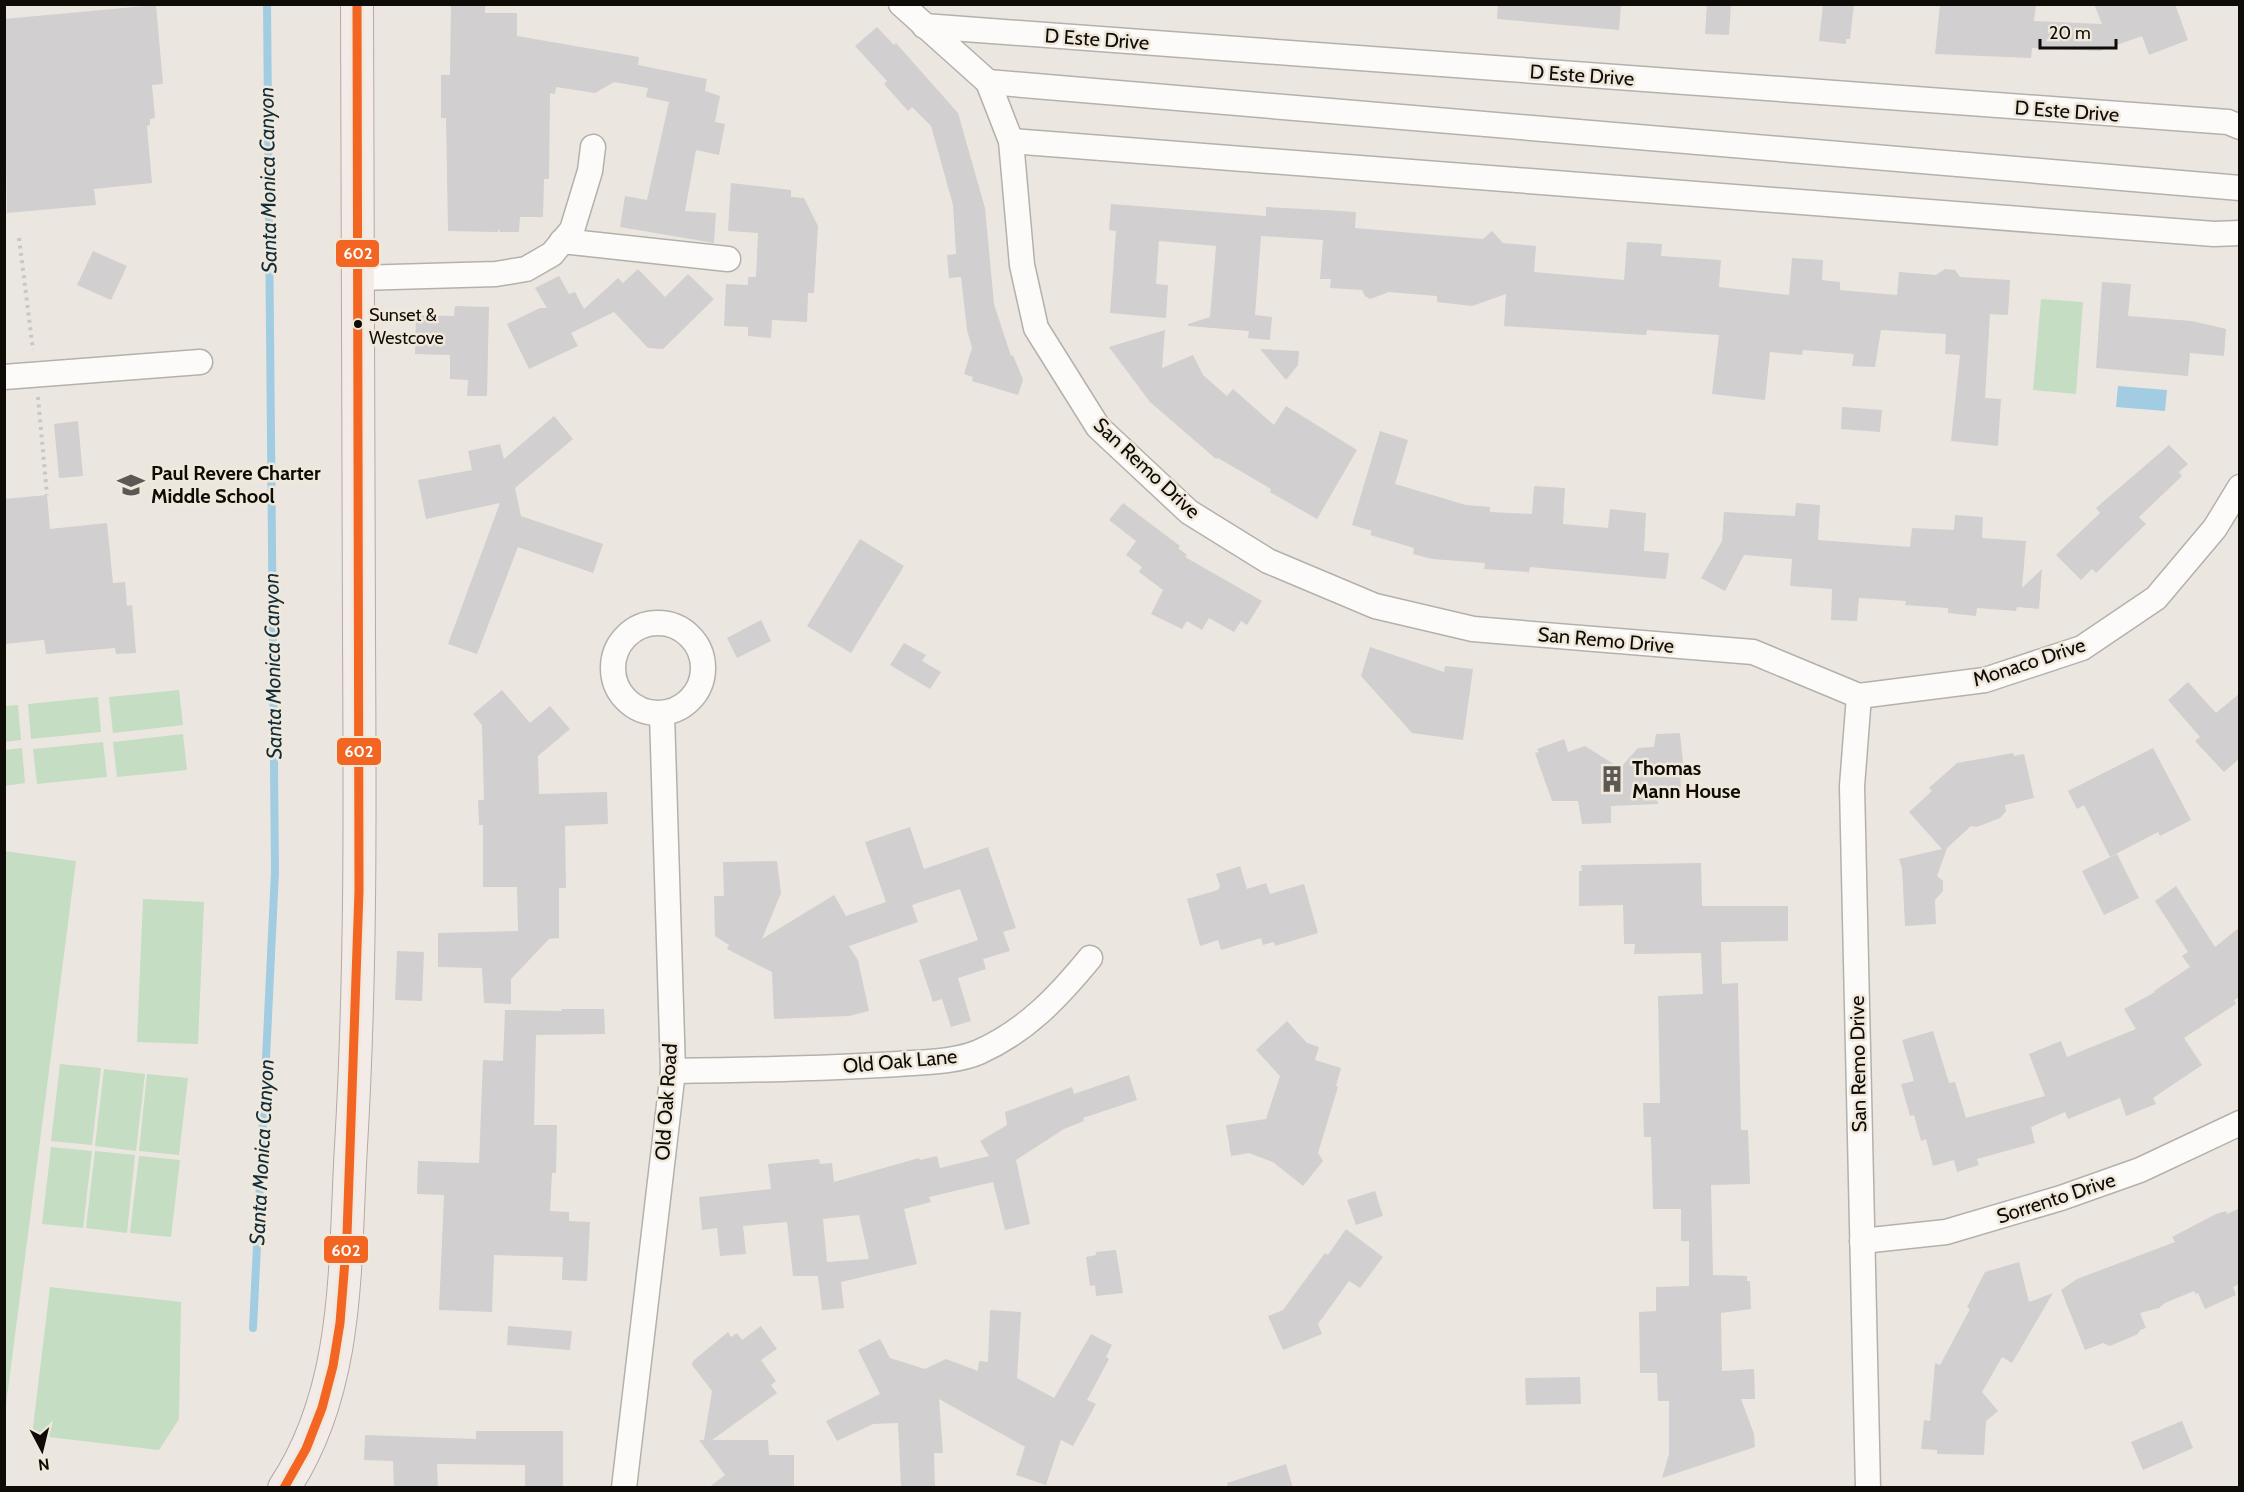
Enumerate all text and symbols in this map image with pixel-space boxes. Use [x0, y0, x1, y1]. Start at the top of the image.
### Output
scale bar [2040, 12, 2116, 50]
text: 20 m [2049, 22, 2091, 44]
street label: D Este Drive [1044, 23, 1150, 55]
street label: D Este Drive [1529, 59, 1635, 91]
water label: Santa Monica Canyon [253, 87, 282, 273]
street label: D Este Drive [2014, 95, 2120, 127]
line badge: 602 [335, 239, 380, 268]
text: 602 [344, 244, 372, 263]
place label: Sunset & Westcove [369, 304, 444, 349]
marker: Sunset & Westcove [352, 318, 364, 330]
street label: San Remo Drive [1089, 413, 1205, 523]
place label: Paul Revere Charter Middle School [151, 461, 321, 508]
school or university icon: Paul Revere Charter Middle School [116, 470, 146, 500]
water label: Santa Monica Canyon [258, 573, 287, 759]
street label: San Remo Drive [1537, 622, 1675, 658]
street label: Monaco Drive [1970, 632, 2088, 692]
line badge: 602 [336, 737, 382, 766]
text: 602 [345, 742, 373, 761]
place label: Thomas Mann House [1632, 756, 1741, 803]
building icon: Thomas Mann House [1597, 764, 1627, 794]
street label: San Remo Drive [1845, 995, 1871, 1133]
street label: Old Oak Road [650, 1043, 682, 1161]
street label: Old Oak Lane [842, 1044, 958, 1078]
water label: Santa Monica Canyon [244, 1058, 279, 1246]
street label: Sorrento Drive [1994, 1168, 2118, 1228]
line badge: 602 [323, 1235, 369, 1264]
text: 602 [332, 1241, 360, 1260]
north arrow [12, 1420, 72, 1480]
text: N [37, 1454, 51, 1475]

